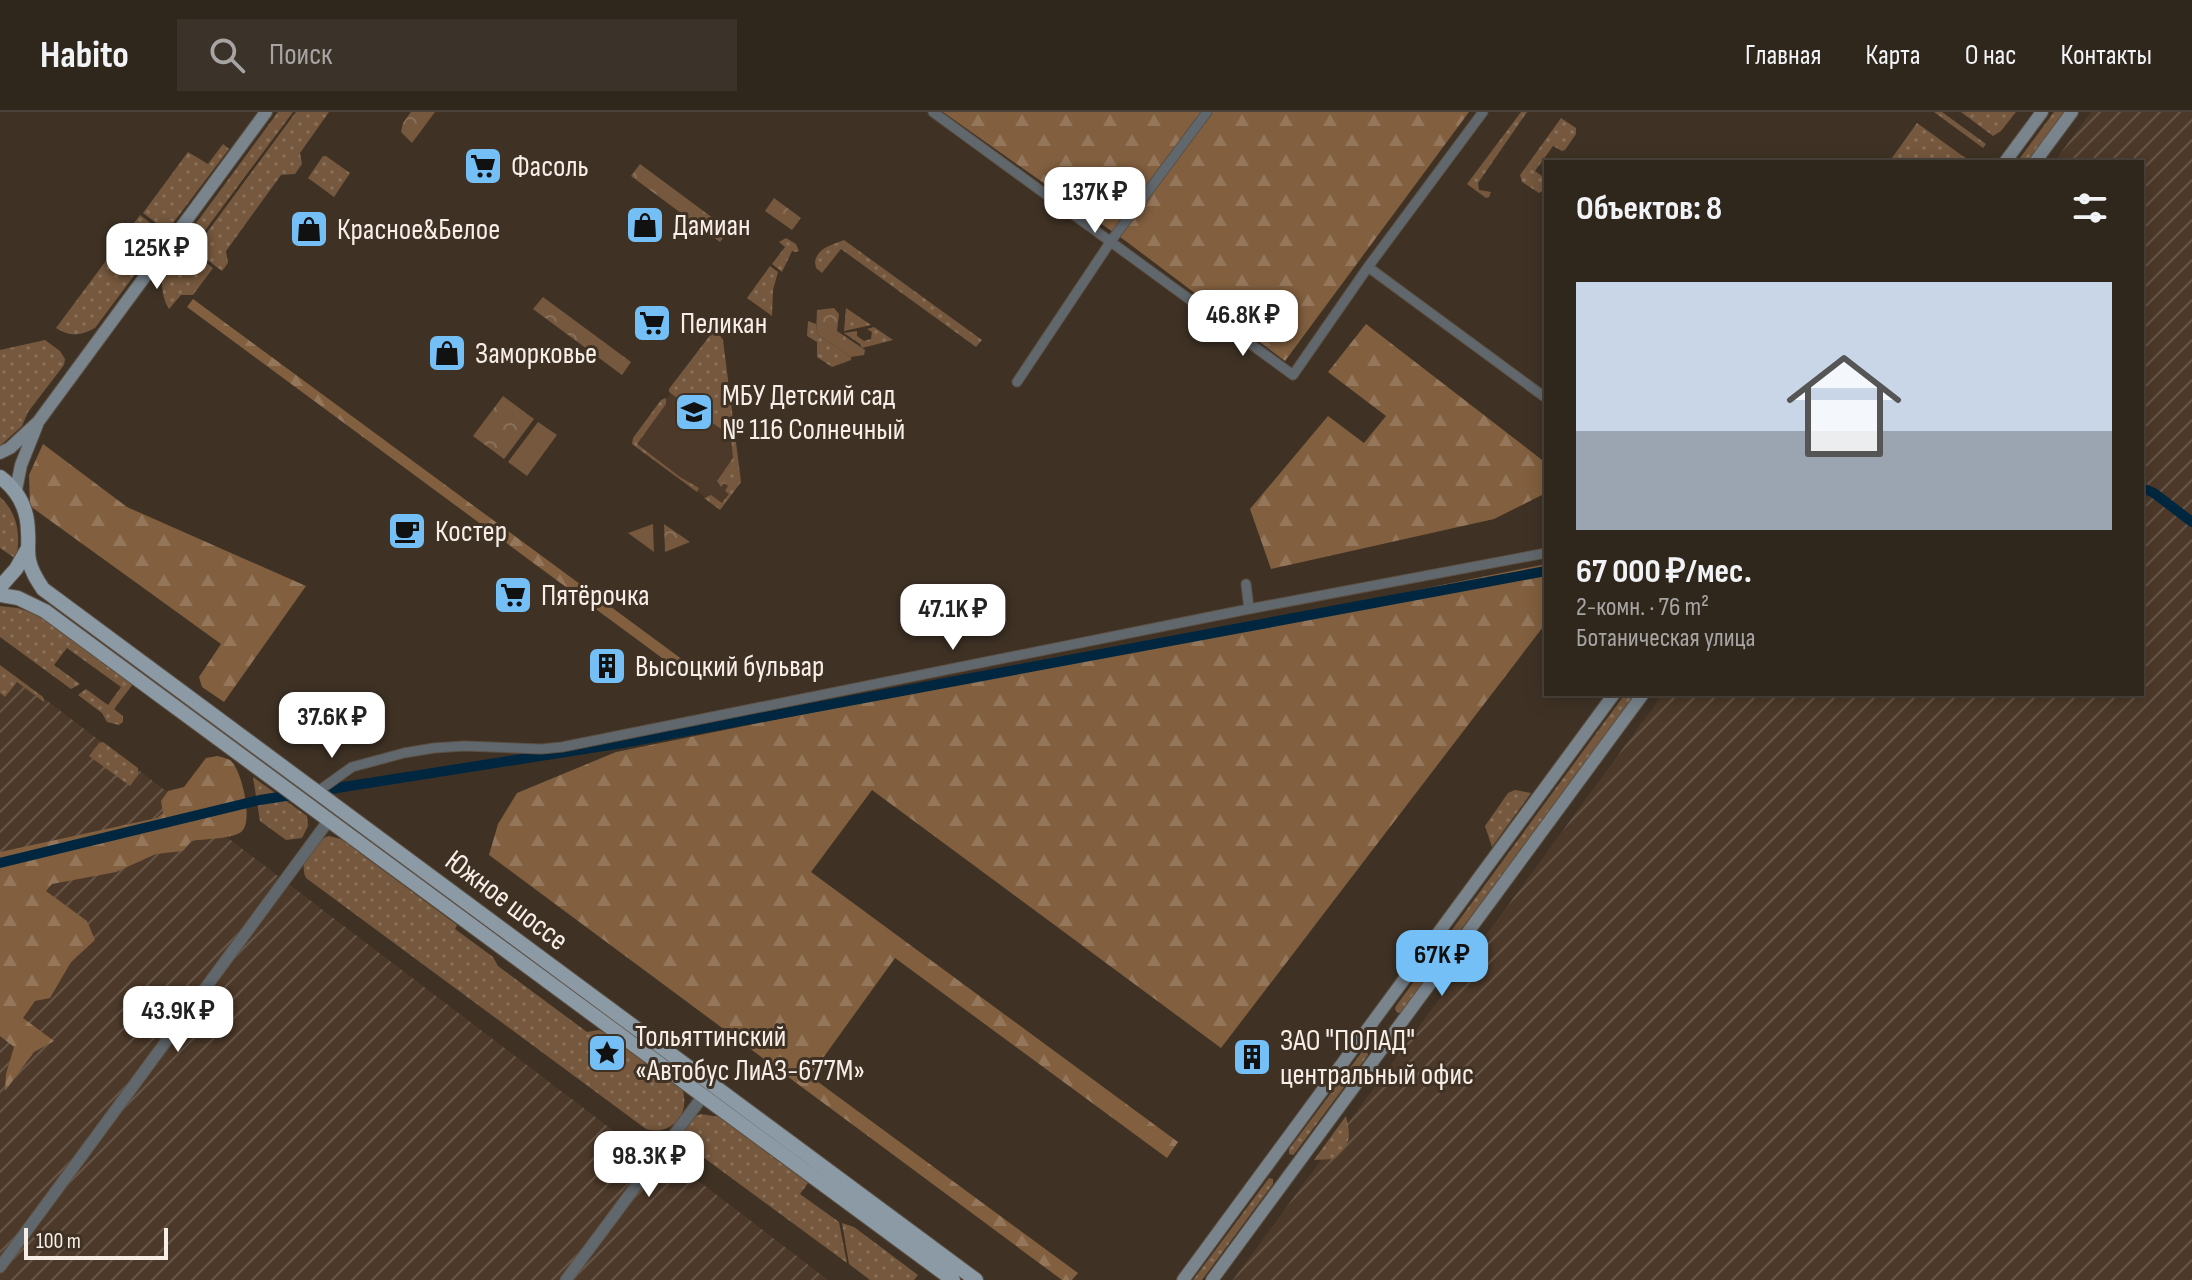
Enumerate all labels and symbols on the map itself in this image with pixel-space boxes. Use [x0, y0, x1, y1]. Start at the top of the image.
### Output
supermarket icon: Фасоль [462, 145, 504, 187]
place label: Фасоль [511, 149, 589, 185]
pin: 137K ₽ [1030, 167, 1160, 235]
shop icon: Дамиан [624, 204, 666, 246]
shop icon: Красное&Белое [288, 208, 330, 250]
place label: Дамиан [673, 208, 751, 244]
place label: Красное&Белое [337, 212, 500, 248]
pin: 125K ₽ [92, 223, 222, 291]
pin: 46.8K ₽ [1169, 290, 1317, 358]
supermarket icon: Пеликан [631, 302, 673, 344]
place label: Пеликан [680, 306, 767, 342]
shop icon: Заморковье [426, 332, 468, 374]
place label: Заморковье [475, 336, 597, 372]
place label: МБУ Детский сад № 116 Солнечный [722, 378, 905, 448]
school or university icon: МБУ Детский сад № 116 Солнечный [673, 391, 715, 433]
cafe icon: Костер [386, 510, 428, 552]
place label: Костер [435, 514, 507, 550]
supermarket icon: Пятёрочка [492, 574, 534, 616]
place label: Пятёрочка [541, 578, 650, 614]
pin: 47.1K ₽ [879, 584, 1027, 652]
building icon: Высоцкий бульвар [586, 645, 628, 687]
place label: Высоцкий бульвар [635, 649, 825, 685]
pin: 37.6K ₽ [258, 692, 406, 760]
street label: Южное шоссе [438, 843, 575, 959]
pin: 67K ₽ [1386, 930, 1498, 998]
pin: 43.9K ₽ [104, 986, 252, 1054]
place label: Тольяттинский «Автобус ЛиАЗ-677М» [635, 1019, 865, 1089]
place label: ЗАО "ПОЛАД" центральный офис [1280, 1023, 1474, 1093]
place icon: Тольяттинский «Автобус ЛиАЗ-677М» [586, 1032, 628, 1074]
building icon: ЗАО "ПОЛАД" центральный офис [1231, 1036, 1273, 1078]
pin: 98.3K ₽ [575, 1131, 723, 1199]
scale bar [24, 1224, 168, 1260]

